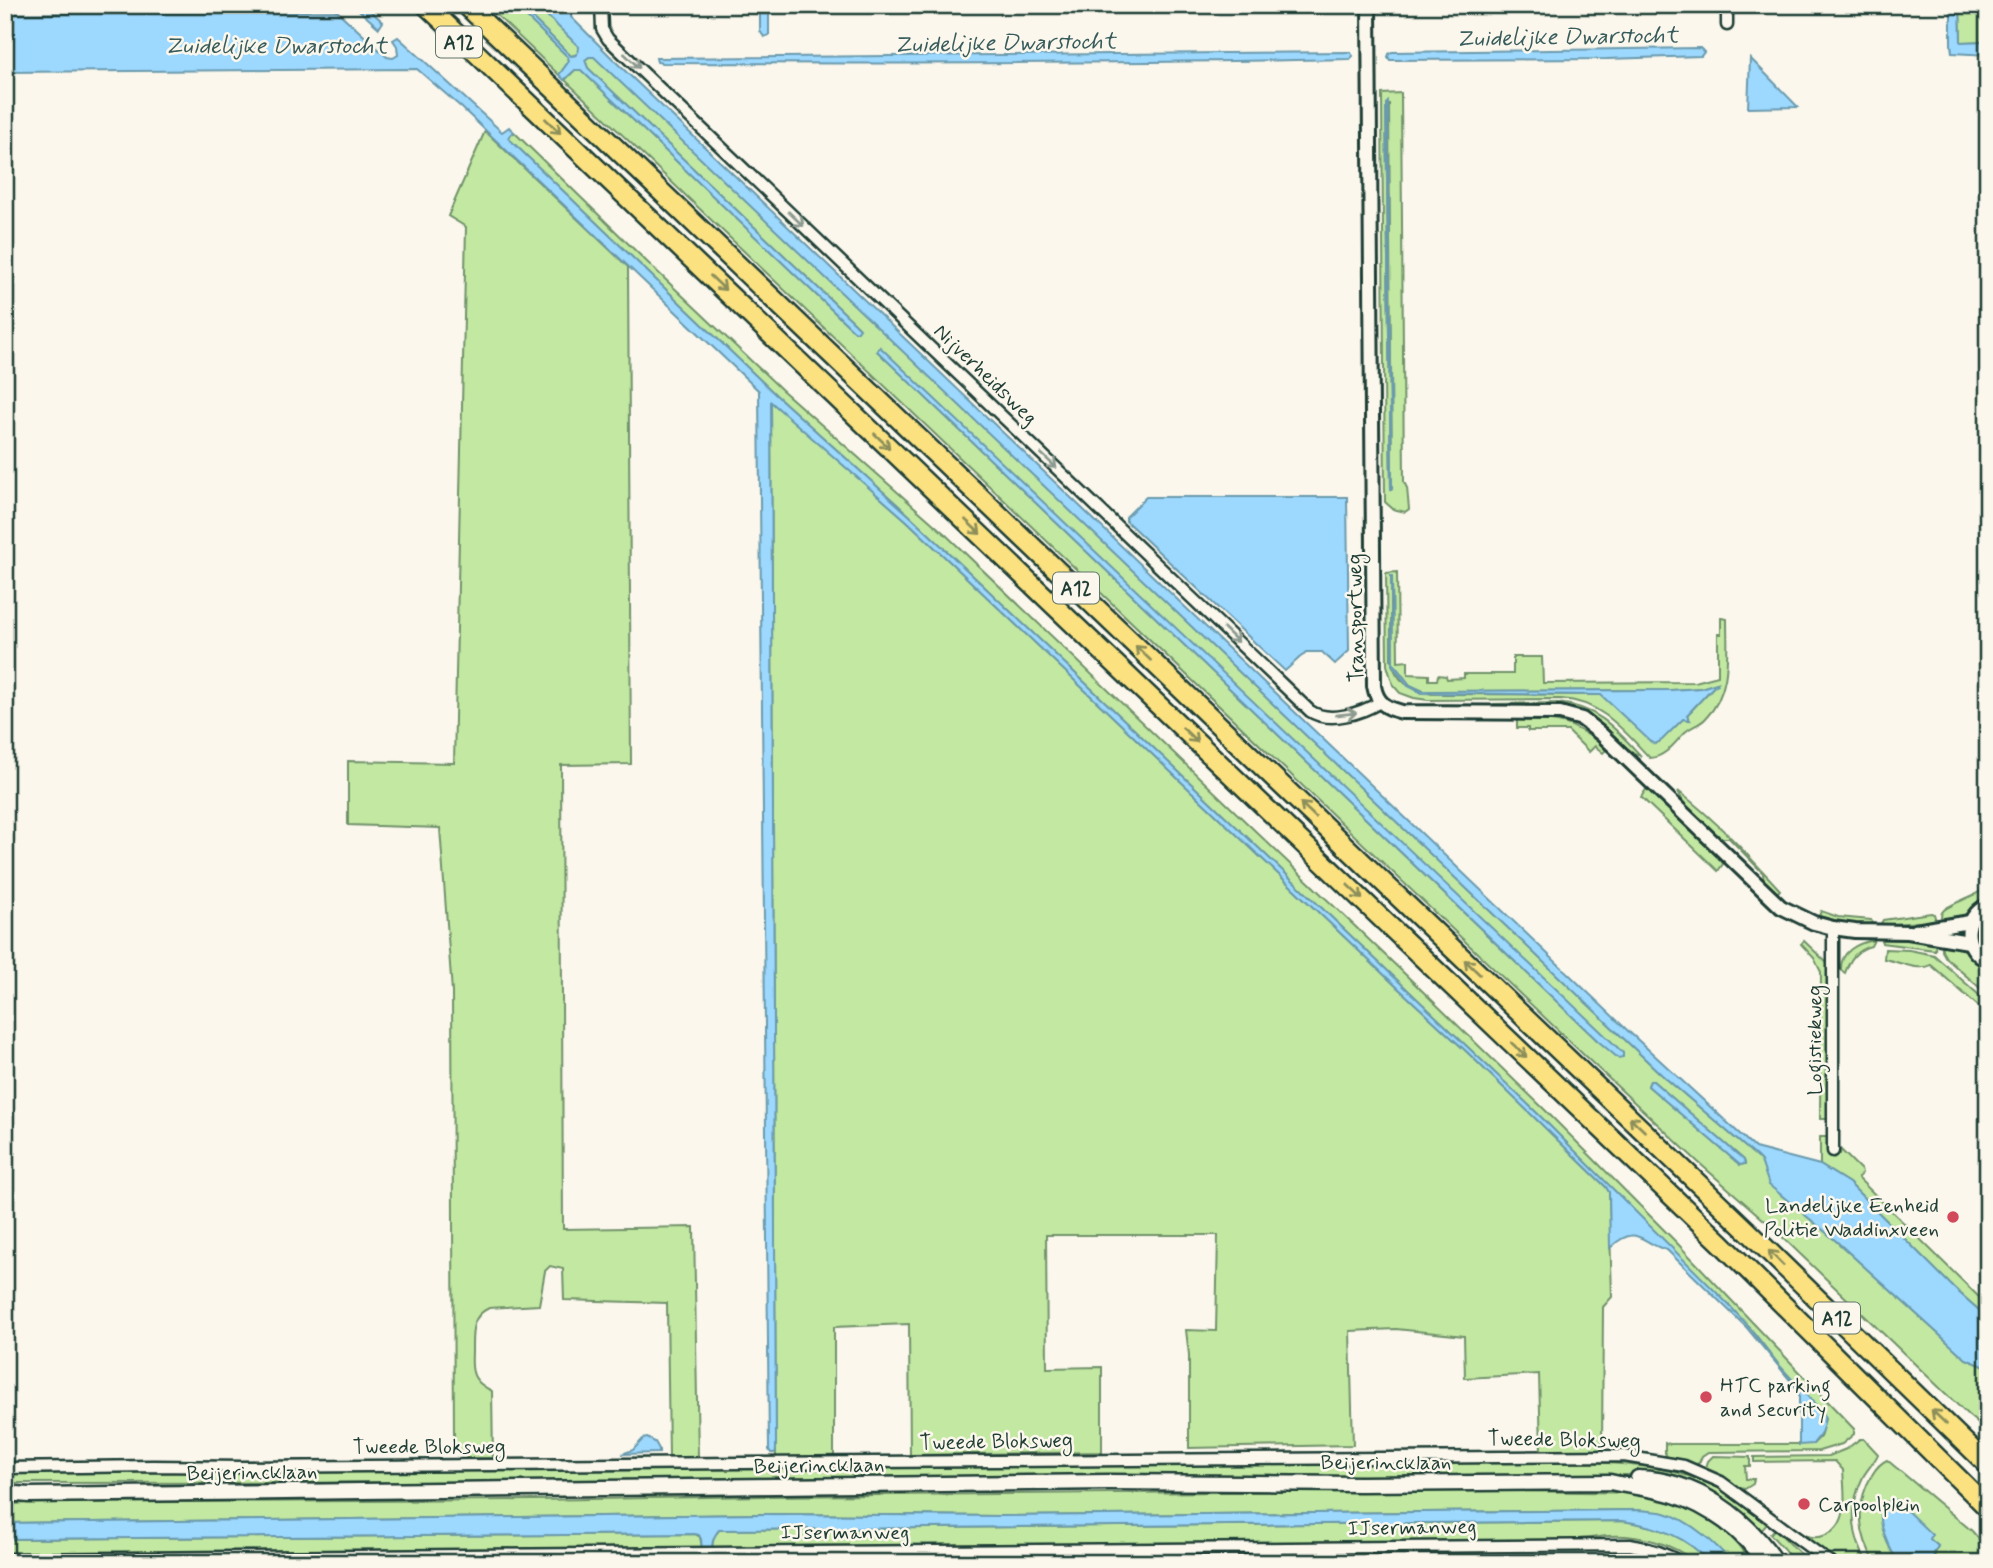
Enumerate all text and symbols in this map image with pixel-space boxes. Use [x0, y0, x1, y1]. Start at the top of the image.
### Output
water label: Zuidelijke Dwarstocht [1456, 21, 1680, 55]
road number: A12 [436, 26, 482, 58]
water label: Zuidelijke Dwarstocht [894, 27, 1118, 61]
water label: Zuidelijke Dwarstocht [165, 32, 389, 62]
one-way arrow [623, 53, 640, 70]
one-way arrow [544, 118, 561, 135]
one-way arrow [787, 210, 804, 227]
one-way arrow [709, 275, 726, 292]
street label: Nijverheidsweg [927, 318, 1043, 432]
one-way arrow [873, 432, 890, 449]
one-way arrow [1040, 452, 1057, 469]
one-way arrow [964, 519, 981, 536]
street label: Transportweg [1341, 553, 1372, 683]
road number: A12 [1053, 572, 1099, 604]
one-way arrow [1222, 627, 1239, 644]
one-way arrow [1135, 644, 1152, 661]
one-way arrow [1334, 708, 1357, 721]
one-way arrow [1182, 727, 1199, 744]
one-way arrow [1300, 802, 1317, 819]
one-way arrow [1346, 884, 1363, 901]
one-way arrow [1464, 959, 1481, 976]
street label: Logistiekweg [1801, 985, 1831, 1095]
one-way arrow [1510, 1041, 1527, 1058]
one-way arrow [1629, 1116, 1646, 1133]
place label: Landelijke Eenheid Politie Waddinxveen [1764, 1192, 1939, 1244]
marker: Landelijke Eenheid Politie Waddinxveen [1945, 1209, 1961, 1225]
one-way arrow [1768, 1250, 1785, 1267]
road number: A12 [1814, 1302, 1860, 1334]
place label: HTC parking and security [1720, 1372, 1831, 1424]
marker: HTC parking and security [1698, 1389, 1714, 1405]
one-way arrow [1931, 1409, 1948, 1426]
street label: Tweede Bloksweg [1487, 1425, 1641, 1456]
street label: Tweede Bloksweg [919, 1427, 1073, 1458]
street label: Tweede Bloksweg [352, 1433, 506, 1462]
street label: Beijerincklaan [1321, 1449, 1451, 1477]
street label: Beijerincklaan [753, 1451, 885, 1481]
street label: Beijerincklaan [186, 1458, 318, 1488]
place label: Carpoolplein [1818, 1491, 1920, 1519]
marker: Carpoolplein [1796, 1496, 1812, 1512]
street label: IJsermanweg [1347, 1513, 1477, 1543]
street label: IJsermanweg [781, 1519, 909, 1547]

